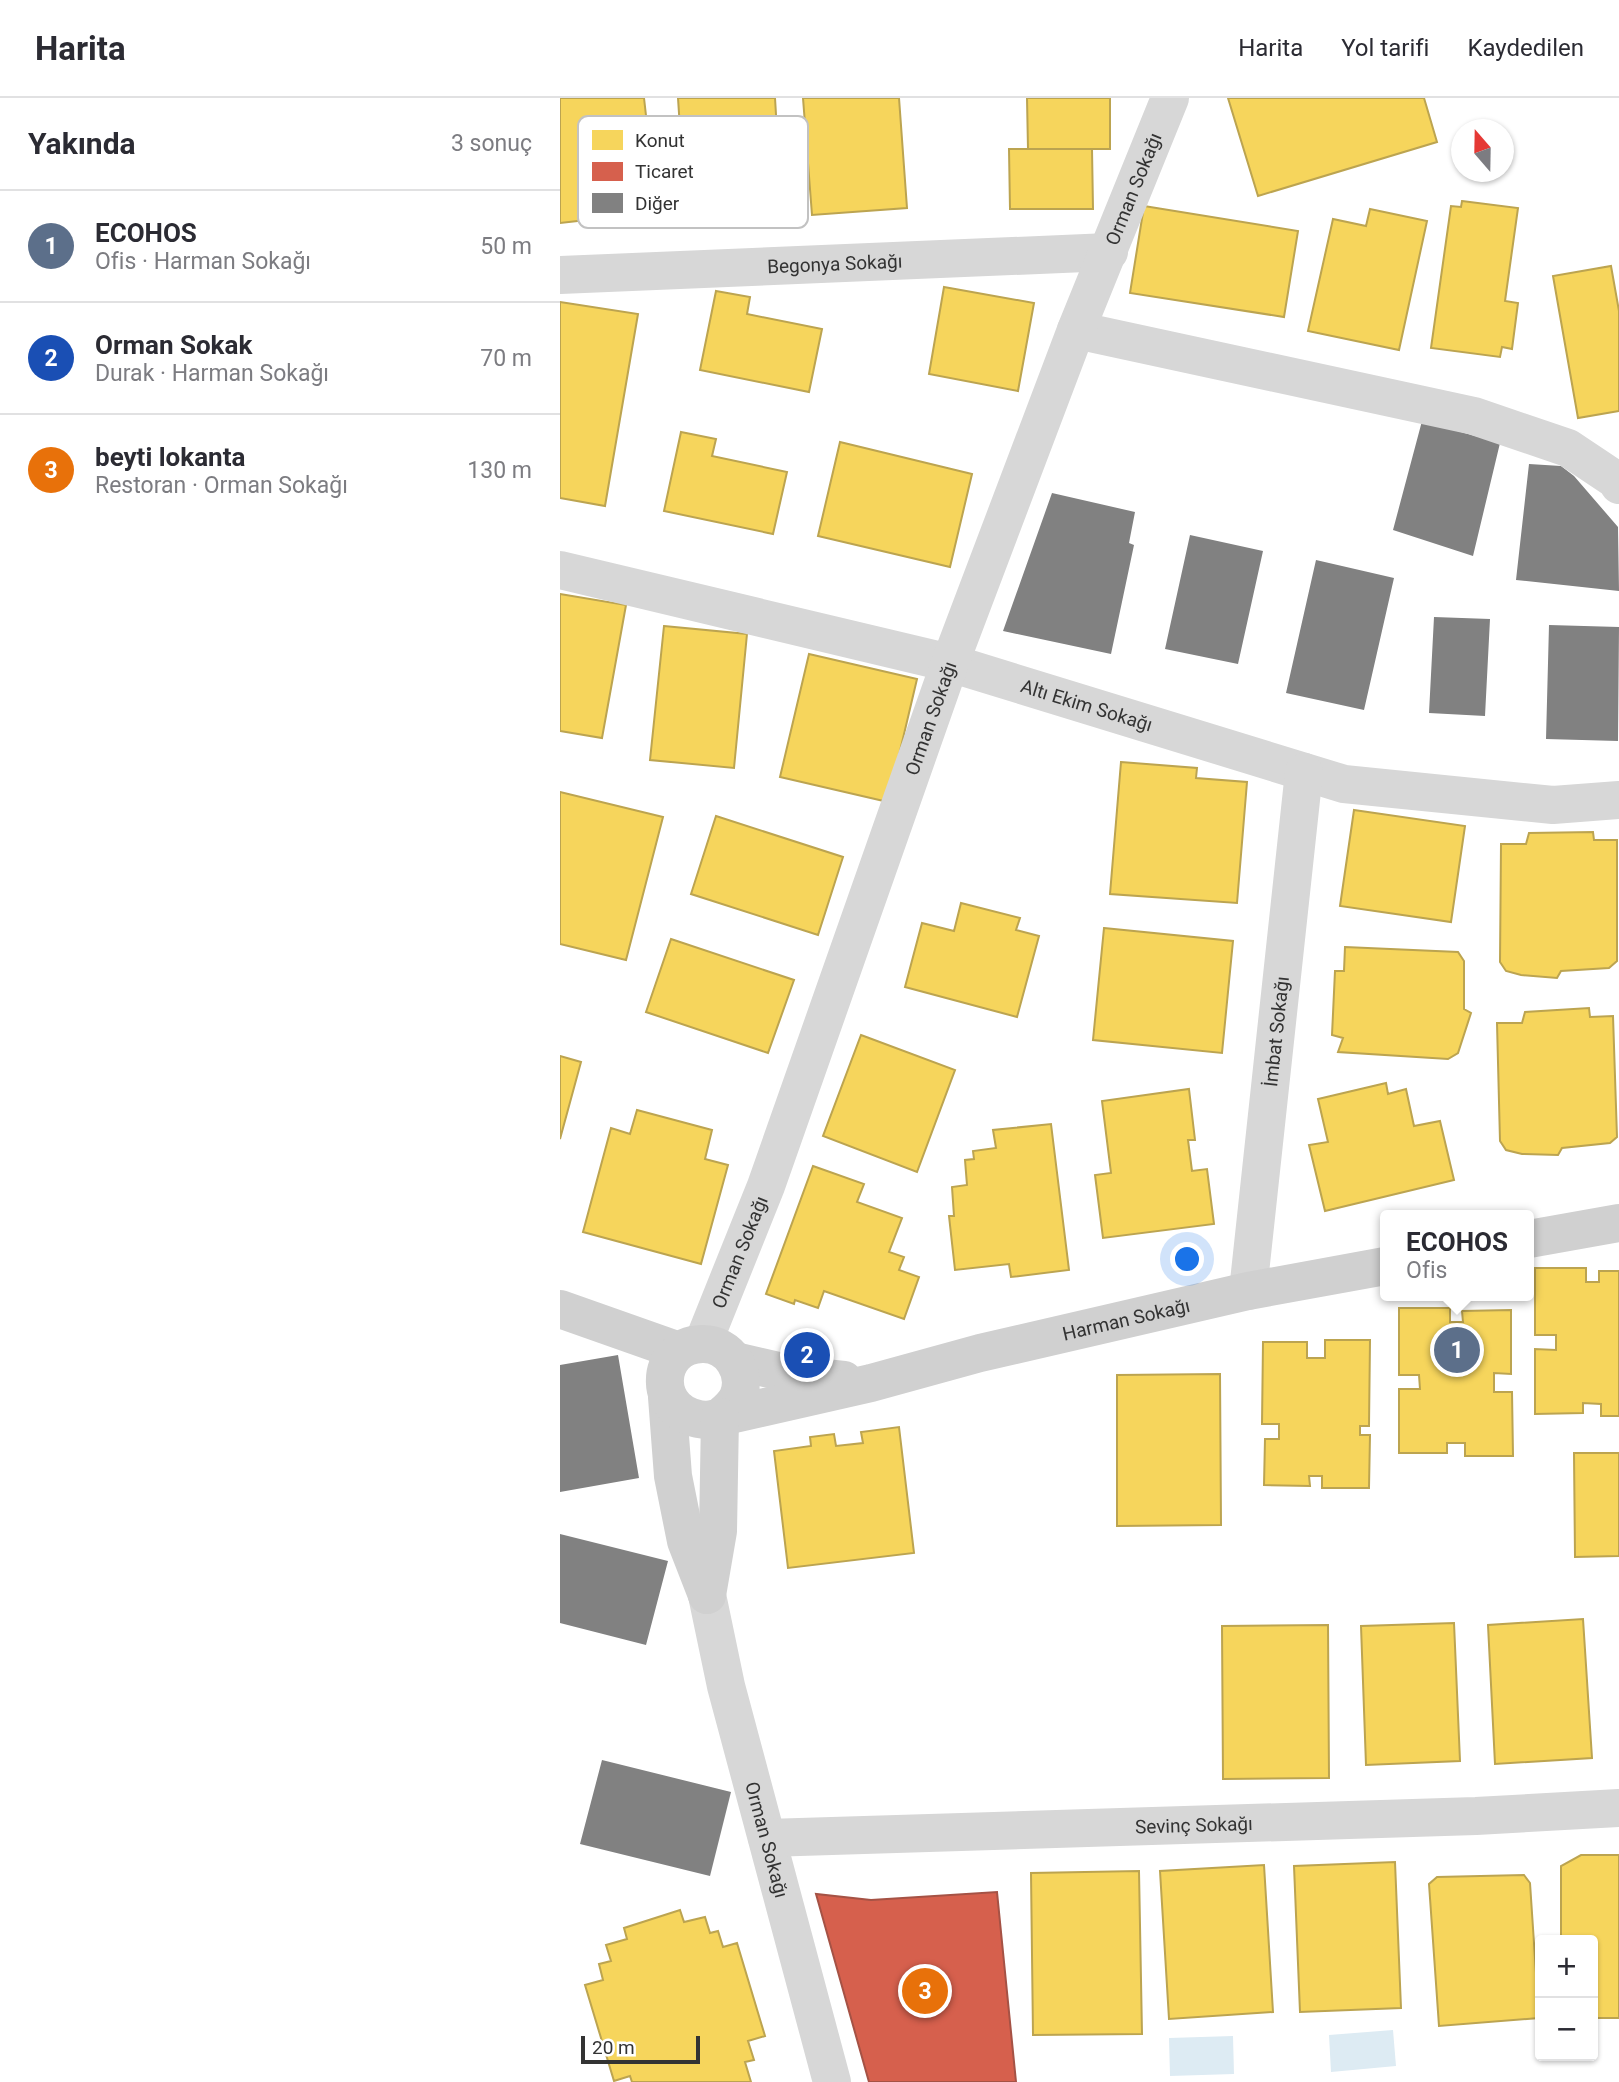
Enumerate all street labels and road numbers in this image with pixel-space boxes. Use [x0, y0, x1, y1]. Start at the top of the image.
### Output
street label: Orman Sokağı [1100, 129, 1166, 248]
street label: Begonya Sokağı [767, 249, 903, 278]
street label: Orman Sokağı [900, 658, 961, 778]
street label: Altı Ekim Sokağı [1018, 674, 1155, 736]
street label: İmbat Sokağı [1259, 975, 1293, 1088]
street label: Orman Sokağı [707, 1192, 772, 1312]
street label: Harman Sokağı [1060, 1293, 1192, 1345]
street label: Orman Sokağı [741, 1779, 794, 1900]
street label: Sevinç Sokağı [1135, 1811, 1253, 1838]

